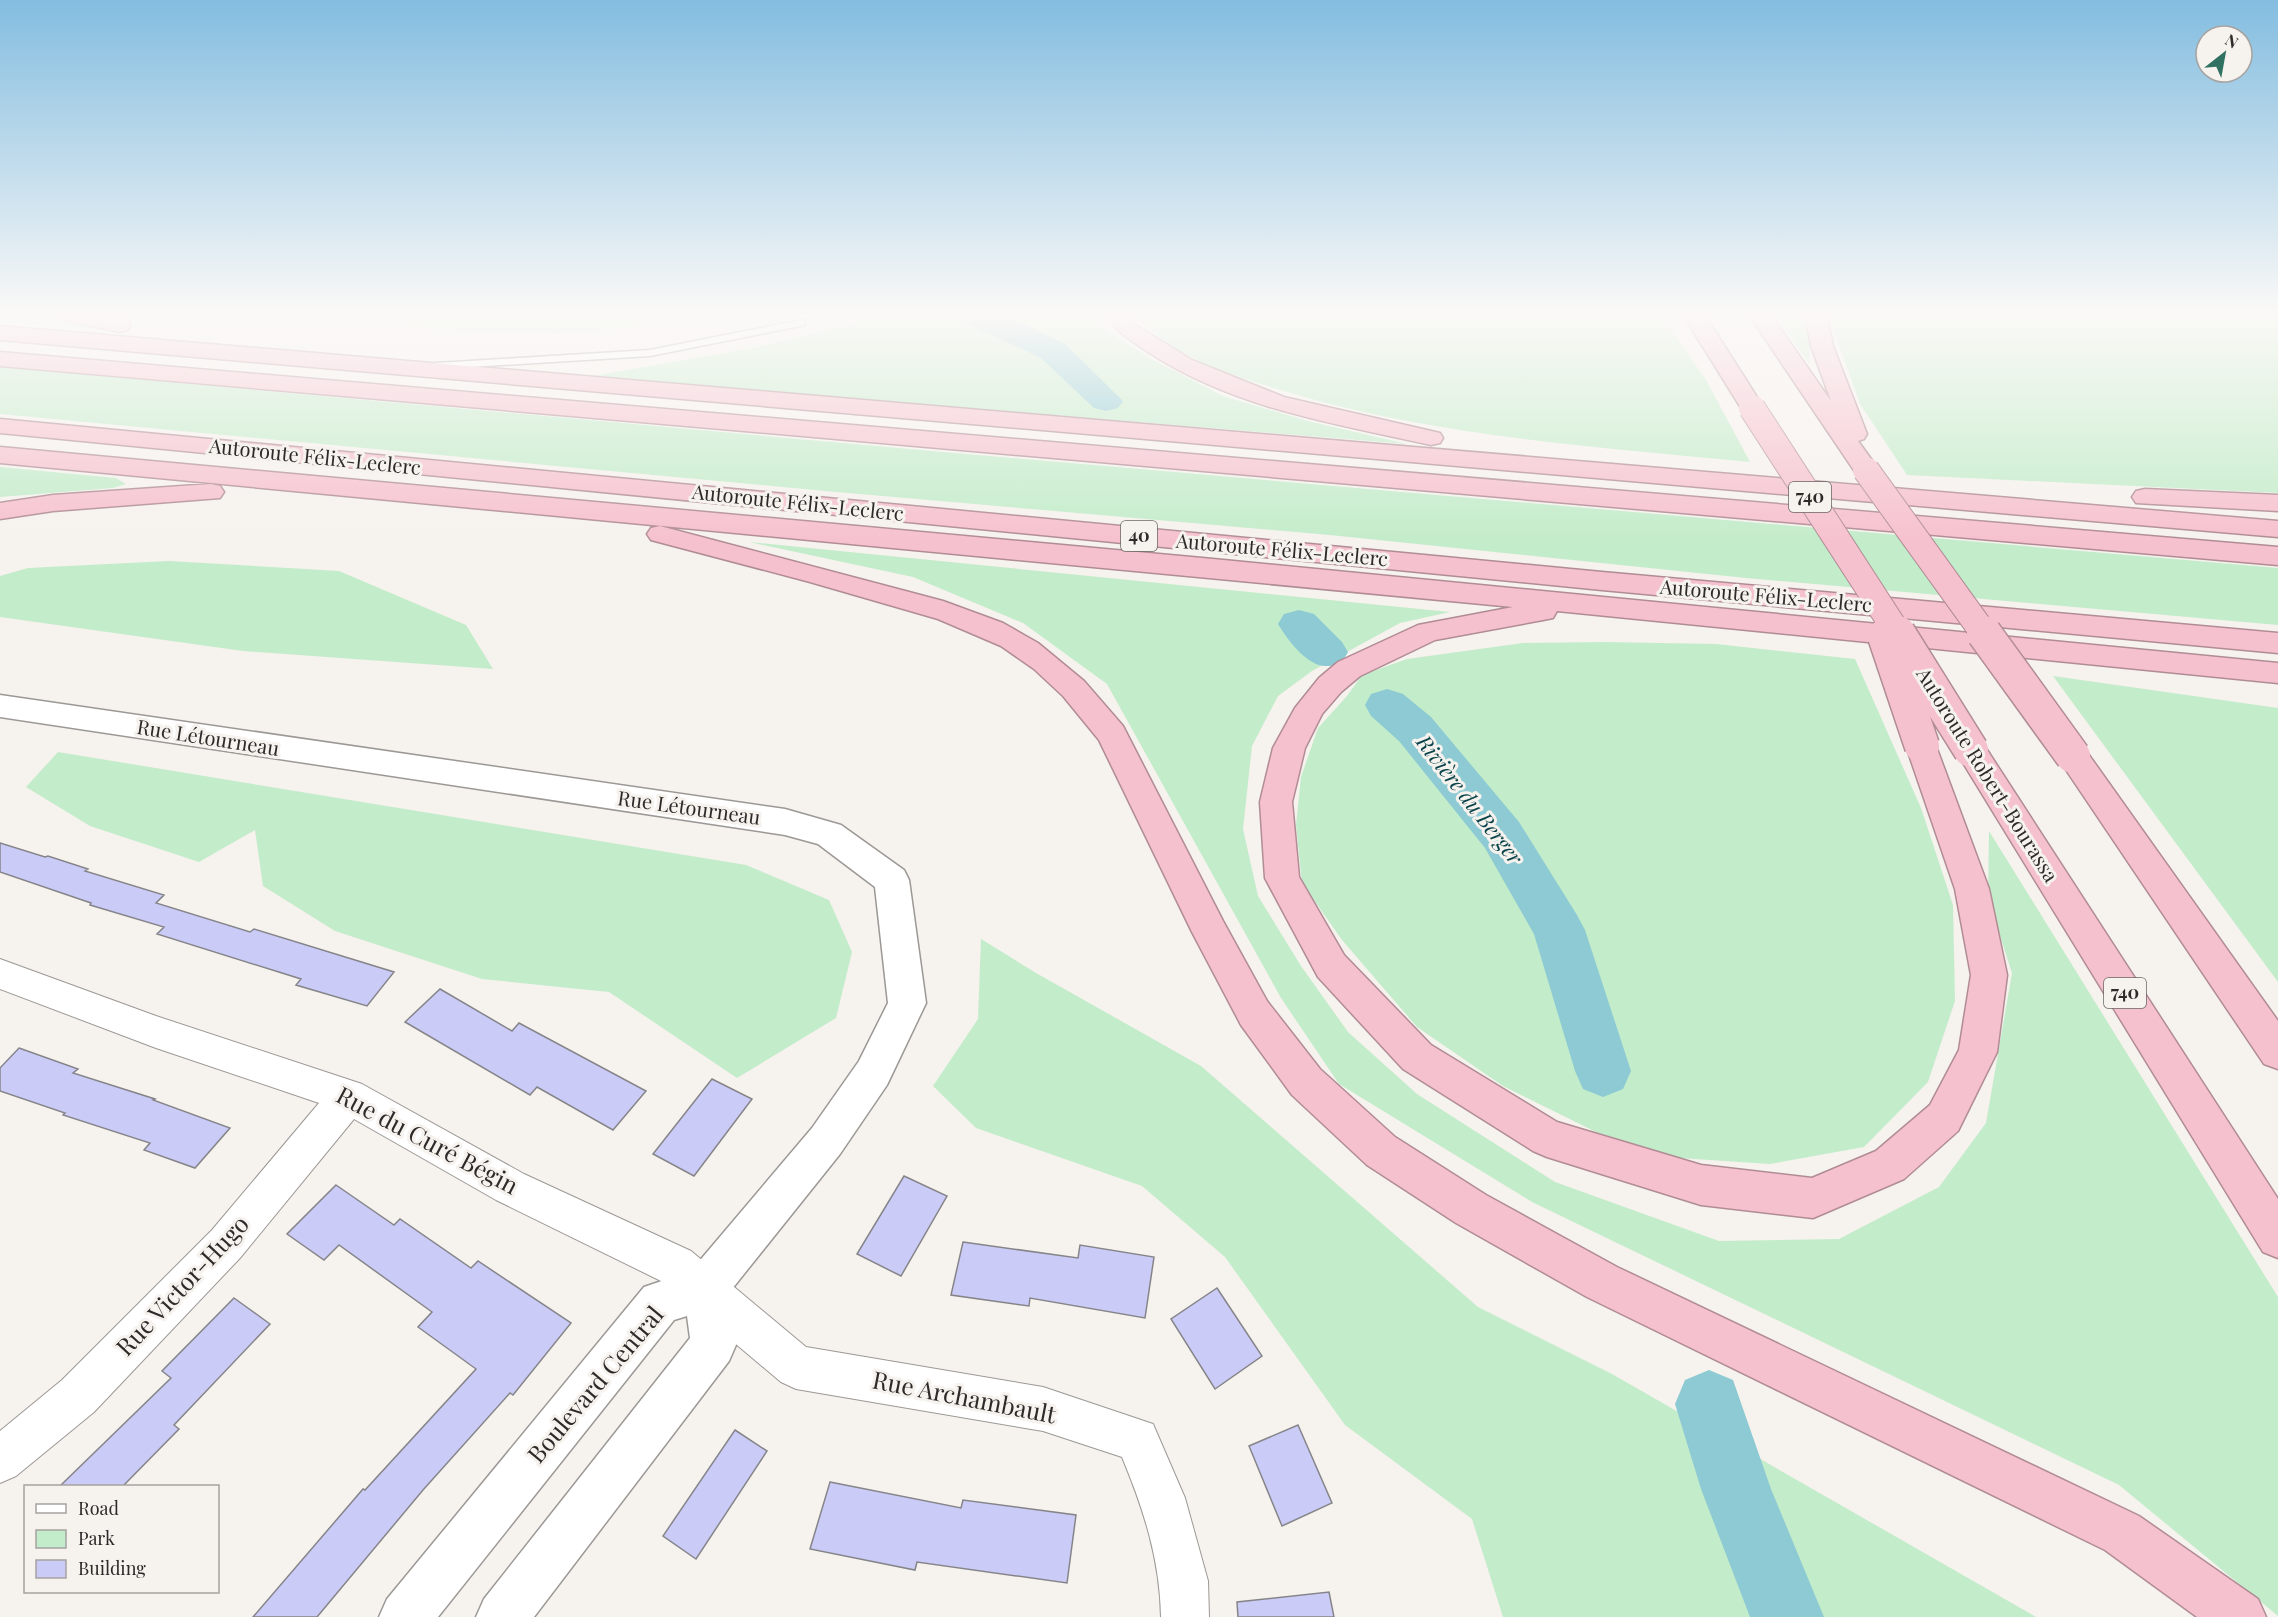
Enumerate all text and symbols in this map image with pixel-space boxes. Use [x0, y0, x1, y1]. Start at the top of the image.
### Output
north arrow [2194, 24, 2254, 84]
text: N [2222, 29, 2243, 53]
street label: Autoroute Félix-Leclerc [207, 431, 423, 480]
street label: Autoroute Félix-Leclerc [690, 477, 906, 526]
road number: 740 [1789, 482, 1831, 512]
road number: 40 [1121, 521, 1157, 551]
street label: Autoroute Félix-Leclerc [1174, 526, 1389, 571]
street label: Autoroute Félix-Leclerc [1658, 572, 1873, 617]
street label: Autoroute Robert-Bourassa [1911, 661, 2065, 887]
street label: Rue Létourneau [135, 712, 282, 761]
water label: Rivière du Berger [1411, 728, 1531, 870]
street label: Rue Létourneau [616, 783, 763, 830]
road number: 740 [2104, 978, 2146, 1008]
street label: Rue du Curé Bégin [332, 1078, 524, 1201]
street label: Rue Victor-Hugo [108, 1208, 255, 1362]
street label: Boulevard Central [519, 1299, 670, 1469]
street label: Rue Archambault [870, 1363, 1059, 1430]
legend [24, 1485, 219, 1593]
text: Road [78, 1496, 119, 1520]
text: Park [78, 1526, 115, 1550]
text: Building [78, 1556, 146, 1580]

